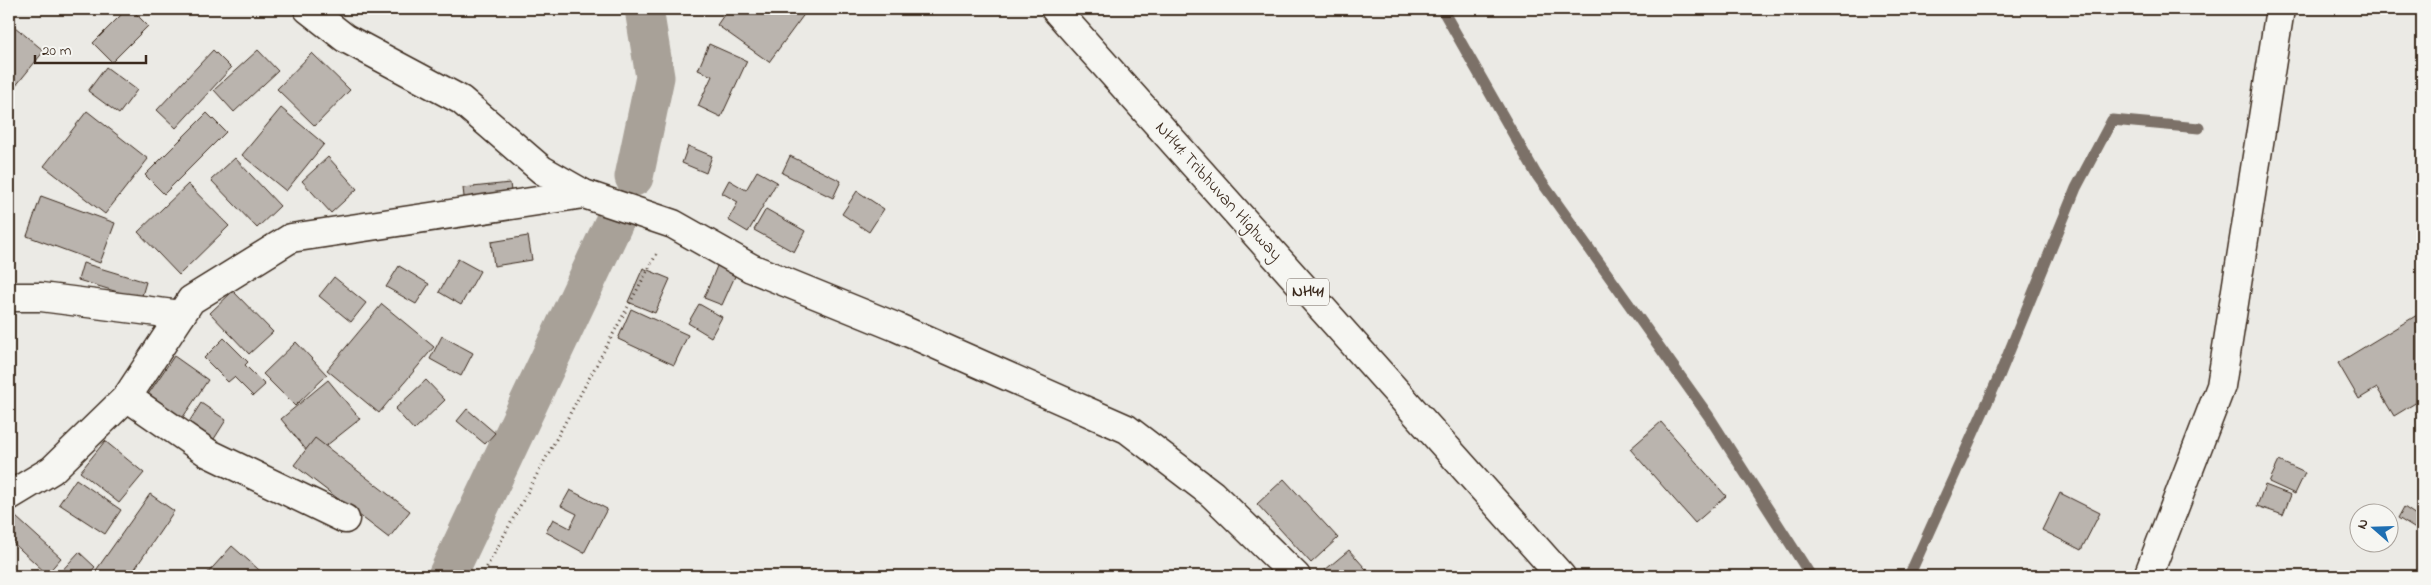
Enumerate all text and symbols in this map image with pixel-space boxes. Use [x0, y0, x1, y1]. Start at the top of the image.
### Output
scale bar [35, 32, 146, 64]
text: 20 m [42, 40, 72, 62]
street label: NH41: Tribhuvan Highway [1147, 116, 1288, 268]
road number: NH41 [1287, 278, 1329, 306]
north arrow [2348, 502, 2398, 552]
text: N [2352, 516, 2375, 532]

